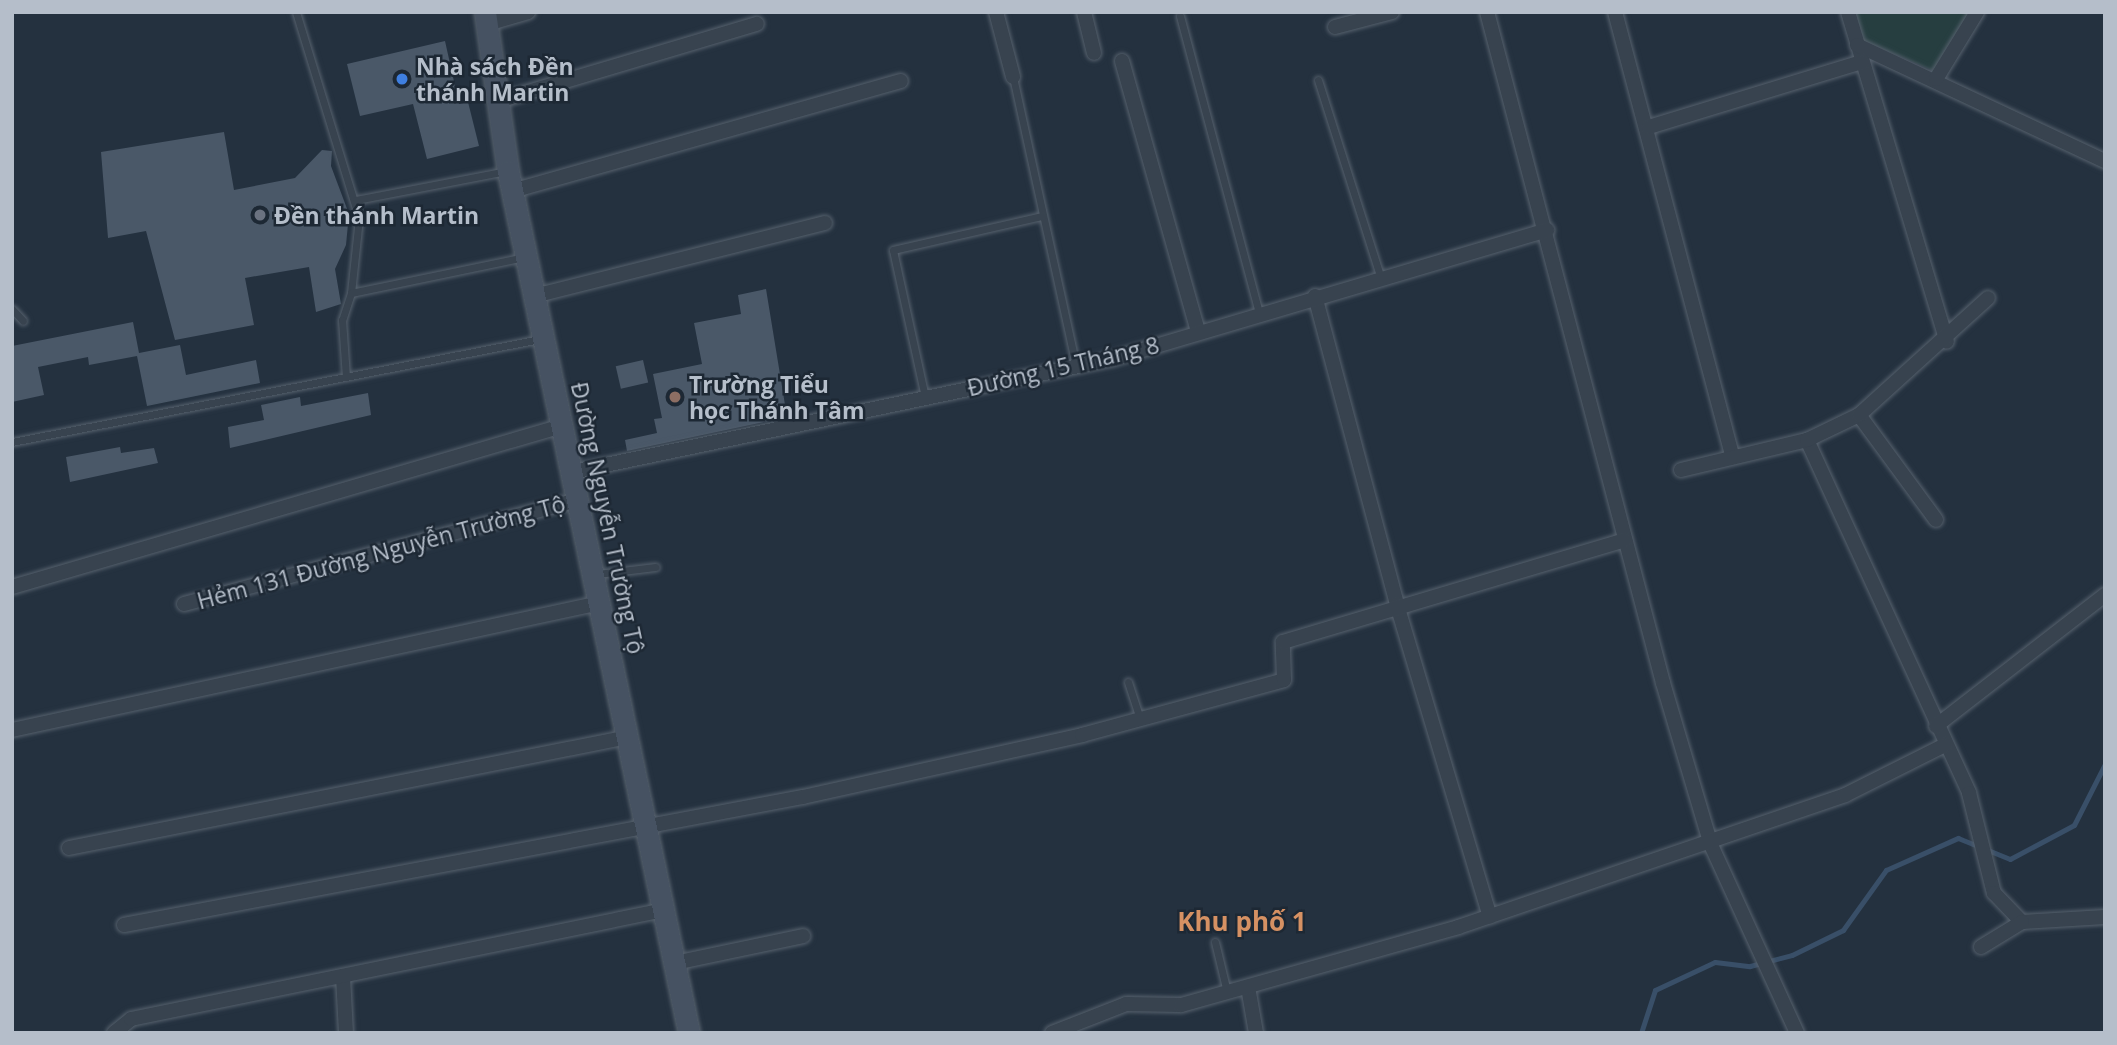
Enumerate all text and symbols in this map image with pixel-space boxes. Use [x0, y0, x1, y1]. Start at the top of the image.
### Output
place label: Nhà sách Đền thánh Martin [416, 52, 574, 106]
marker: Nhà sách Đền thánh Martin [394, 71, 410, 87]
place label: Đền thánh Martin [274, 201, 479, 229]
marker: Đền thánh Martin [252, 207, 268, 223]
street label: Đường 15 Tháng 8 [964, 330, 1162, 402]
place label: Trường Tiểu học Thánh Tâm [689, 370, 864, 424]
street label: Đường Nguyễn Trường Tộ [566, 379, 650, 657]
marker: Trường Tiểu học Thánh Tâm [667, 389, 683, 405]
street label: Hẻm 131 Đường Nguyễn Trường Tộ [194, 489, 568, 615]
district label: Khu phố 1 [1177, 906, 1307, 938]

